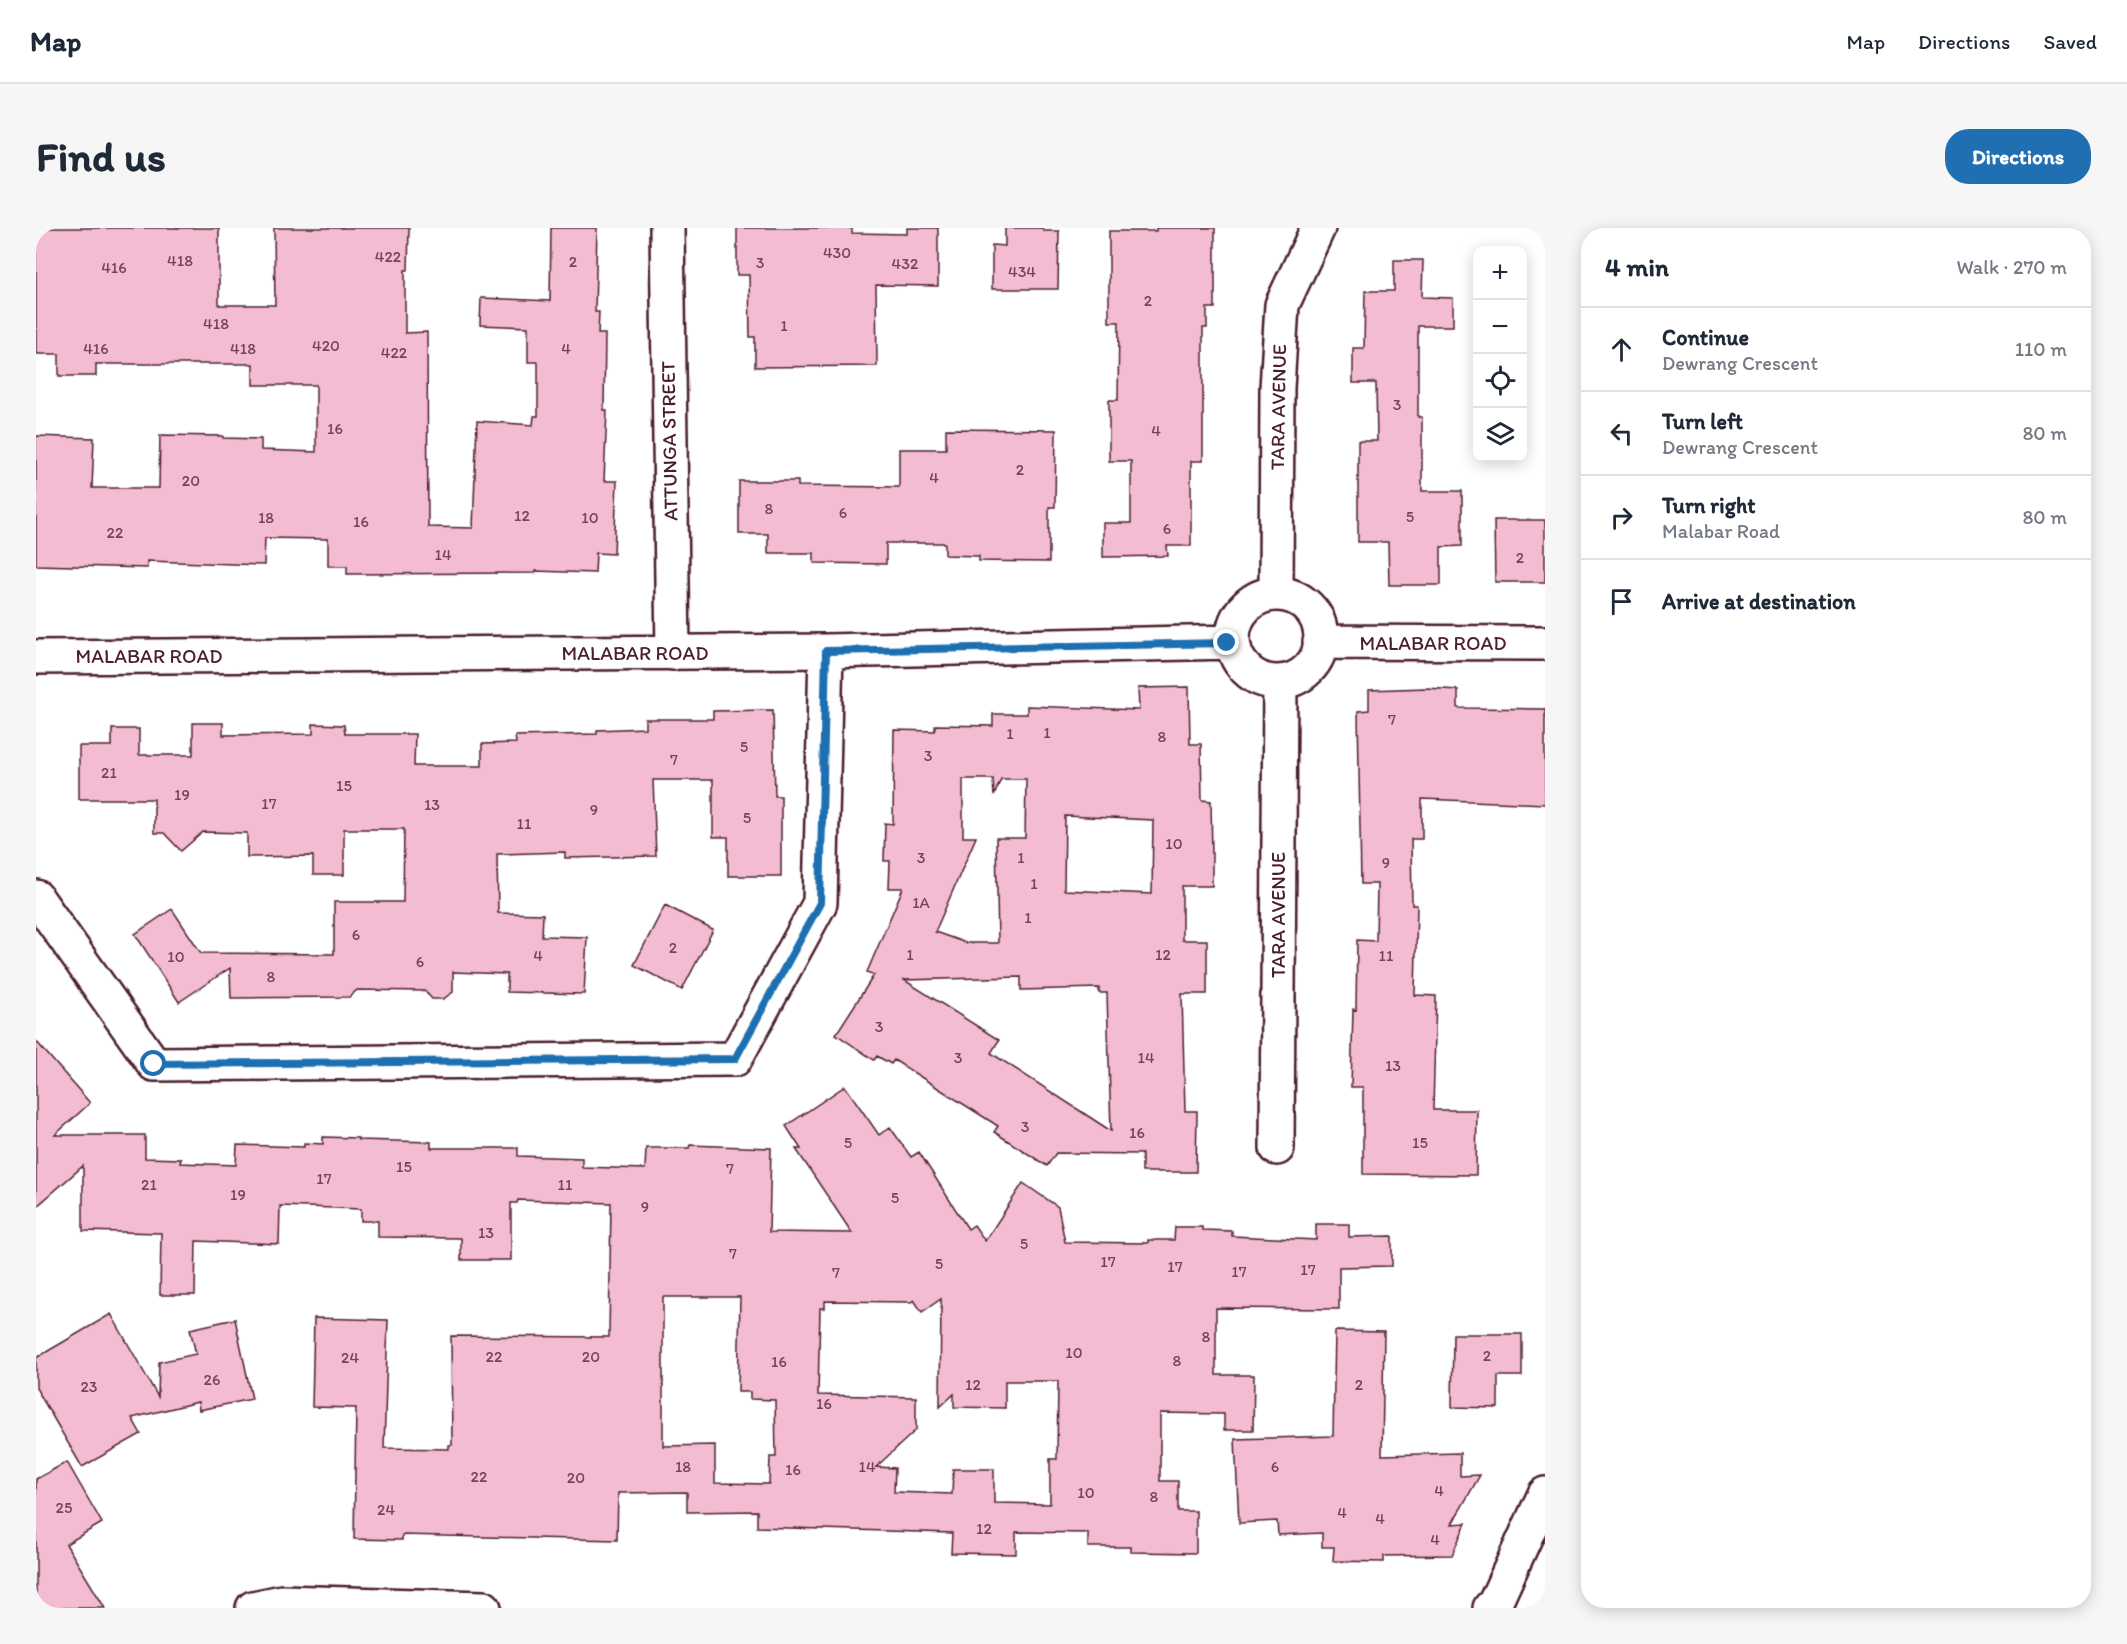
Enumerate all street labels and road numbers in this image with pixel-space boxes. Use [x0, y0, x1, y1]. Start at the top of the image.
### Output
street label: TARA AVENUE [1265, 344, 1291, 470]
street label: ATTUNGA STREET [656, 361, 682, 521]
street label: MALABAR ROAD [1360, 631, 1506, 655]
street label: MALABAR ROAD [562, 641, 708, 665]
street label: MALABAR ROAD [76, 644, 222, 668]
street label: TARA AVENUE [1266, 852, 1290, 978]

